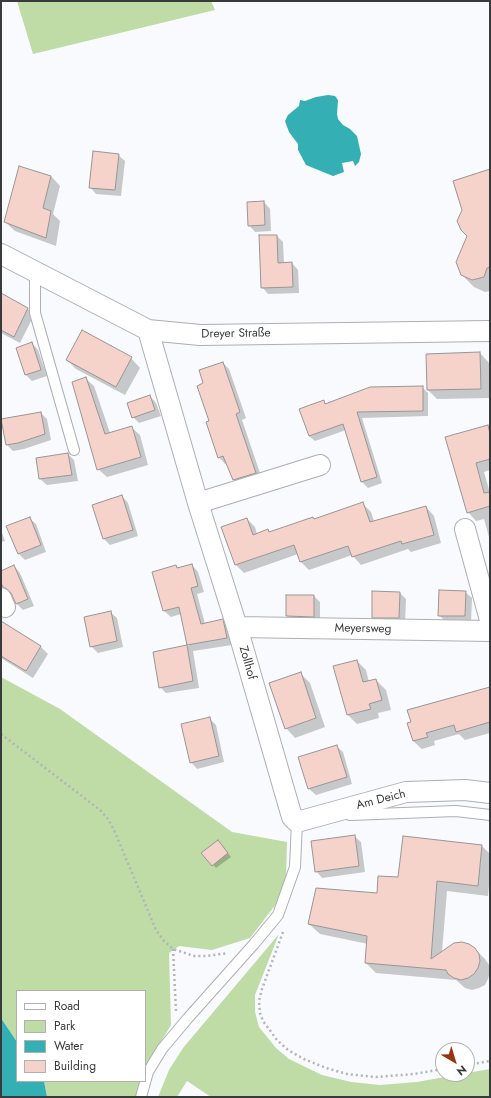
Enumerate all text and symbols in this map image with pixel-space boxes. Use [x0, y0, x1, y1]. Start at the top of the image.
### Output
street label: Dreyer Straße [201, 326, 271, 342]
street label: Meyersweg [334, 621, 392, 637]
street label: Zollhof [235, 644, 259, 682]
street label: Am Deich [355, 787, 407, 813]
legend [16, 990, 146, 1082]
text: Road [54, 997, 80, 1015]
text: Park [54, 1017, 75, 1035]
text: Water [54, 1037, 84, 1055]
north arrow [435, 1042, 475, 1082]
text: Building [54, 1057, 96, 1075]
text: N [453, 1062, 470, 1080]

